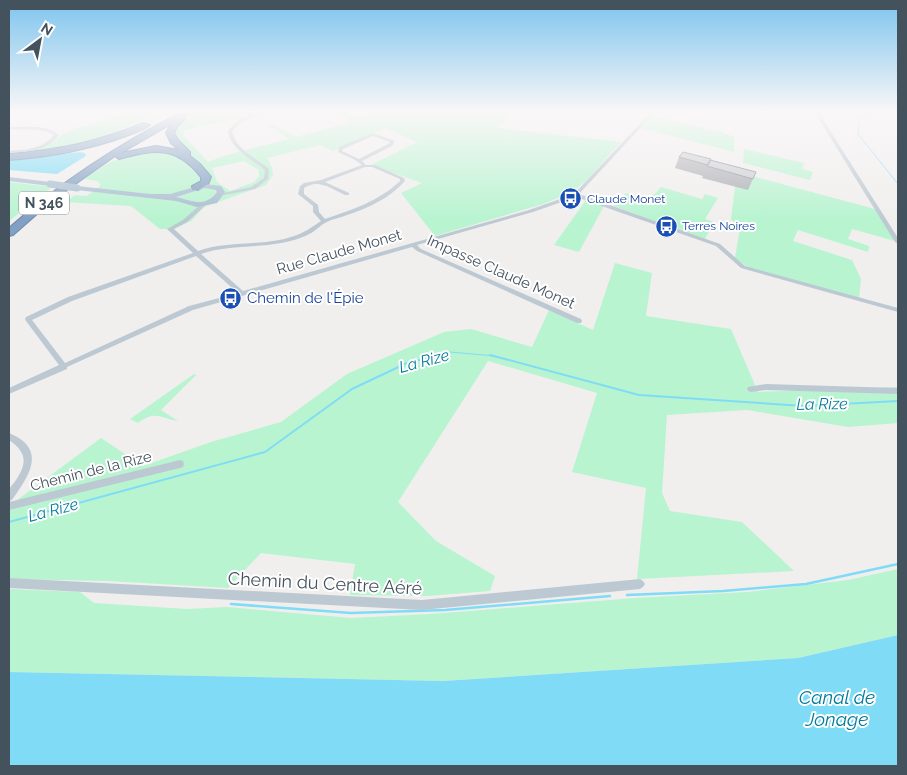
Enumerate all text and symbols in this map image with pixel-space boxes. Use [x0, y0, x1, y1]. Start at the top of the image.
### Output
north arrow [15, 15, 65, 65]
text: N [38, 19, 56, 39]
bus stop icon: Claude Monet [559, 187, 583, 211]
road number: N 346 [19, 192, 69, 214]
place label: Claude Monet [587, 192, 665, 206]
bus stop icon: Terres Noires [654, 214, 678, 238]
place label: Terres Noires [682, 219, 755, 233]
street label: Rue Claude Monet [274, 226, 404, 278]
street label: Impasse Claude Monet [424, 231, 578, 313]
bus stop icon: Chemin de l'Épie [219, 286, 243, 310]
place label: Chemin de l'Épie [247, 289, 364, 307]
water label: La Rize [397, 345, 452, 377]
water label: La Rize [796, 394, 848, 414]
street label: Chemin de la Rize [28, 447, 154, 495]
water label: La Rize [26, 494, 81, 526]
street label: Chemin du Centre Aéré [227, 567, 423, 599]
water label: Canal de Jonage [799, 686, 875, 730]

